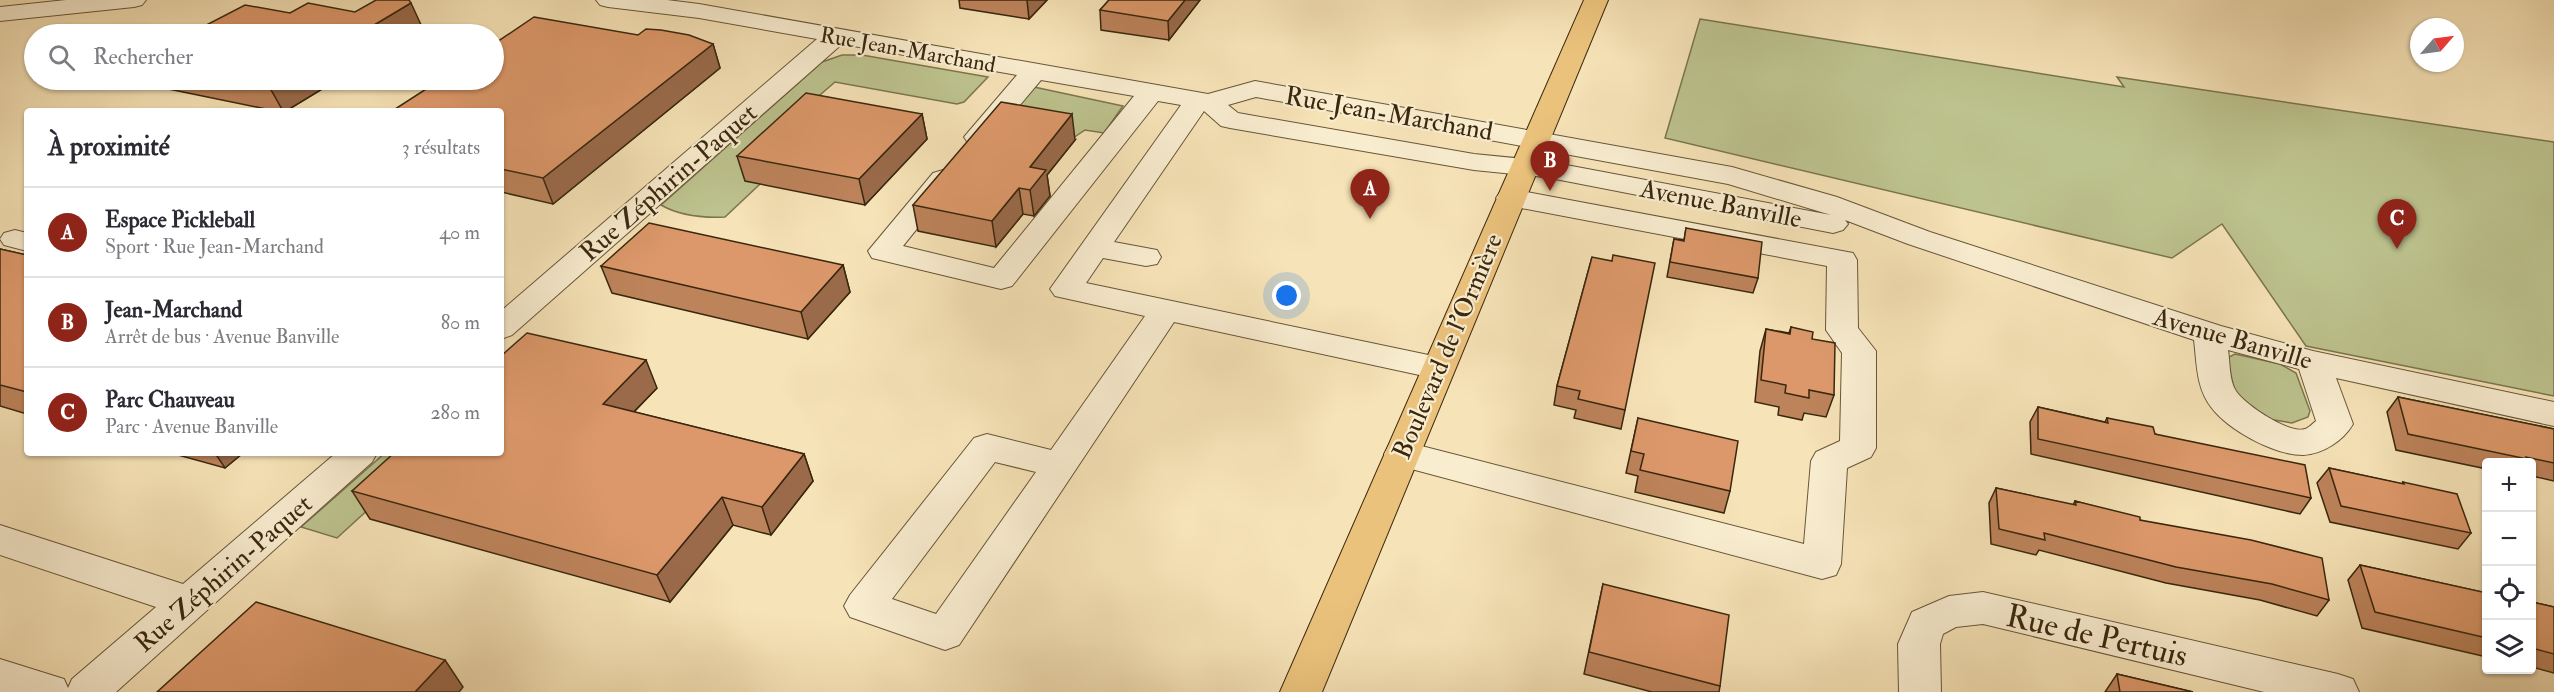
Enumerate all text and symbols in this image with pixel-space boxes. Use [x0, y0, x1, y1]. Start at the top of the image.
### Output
north arrow [2410, 18, 2464, 72]
street label: Rue Jean-Marchand [818, 21, 998, 79]
search box [24, 24, 504, 90]
icon: search [45, 41, 78, 74]
text: Rechercher [93, 43, 193, 71]
street label: Rue Jean-Marchand [1282, 80, 1495, 148]
street label: Rue Zéphirin-Paquet [573, 97, 765, 269]
text: À proximité [48, 131, 170, 163]
text: 3 résultats [402, 135, 480, 160]
pin: B [1530, 142, 1570, 191]
pin: A [1350, 170, 1390, 219]
street label: Avenue Banville [1636, 172, 1804, 235]
pin: C [2378, 200, 2416, 249]
text: Espace Pickleball [105, 206, 255, 234]
text: A [61, 220, 74, 245]
text: 40 m [439, 220, 480, 245]
street label: Boulevard de l'Ormière [1386, 229, 1510, 464]
text: Sport · Rue Jean-Marchand [105, 234, 324, 259]
your location [1272, 281, 1301, 310]
text: Jean-Marchand [105, 296, 242, 324]
street label: Avenue Banville [2149, 301, 2316, 377]
text: B [61, 310, 74, 335]
text: 80 m [441, 310, 480, 335]
text: Arrêt de bus · Avenue Banville [105, 324, 339, 349]
text: Parc Chauveau [105, 386, 235, 414]
text: C [60, 400, 75, 425]
text: 280 m [430, 400, 480, 425]
text: Parc · Avenue Banville [105, 414, 278, 439]
map controls [2482, 458, 2536, 674]
button: + [2482, 458, 2536, 512]
street label: Rue Zéphirin-Paquet [128, 488, 320, 660]
button: − [2482, 512, 2536, 566]
button: locate [2482, 566, 2536, 620]
street label: Rue de Pertuis [2002, 596, 2191, 676]
button: layers [2482, 620, 2536, 674]

